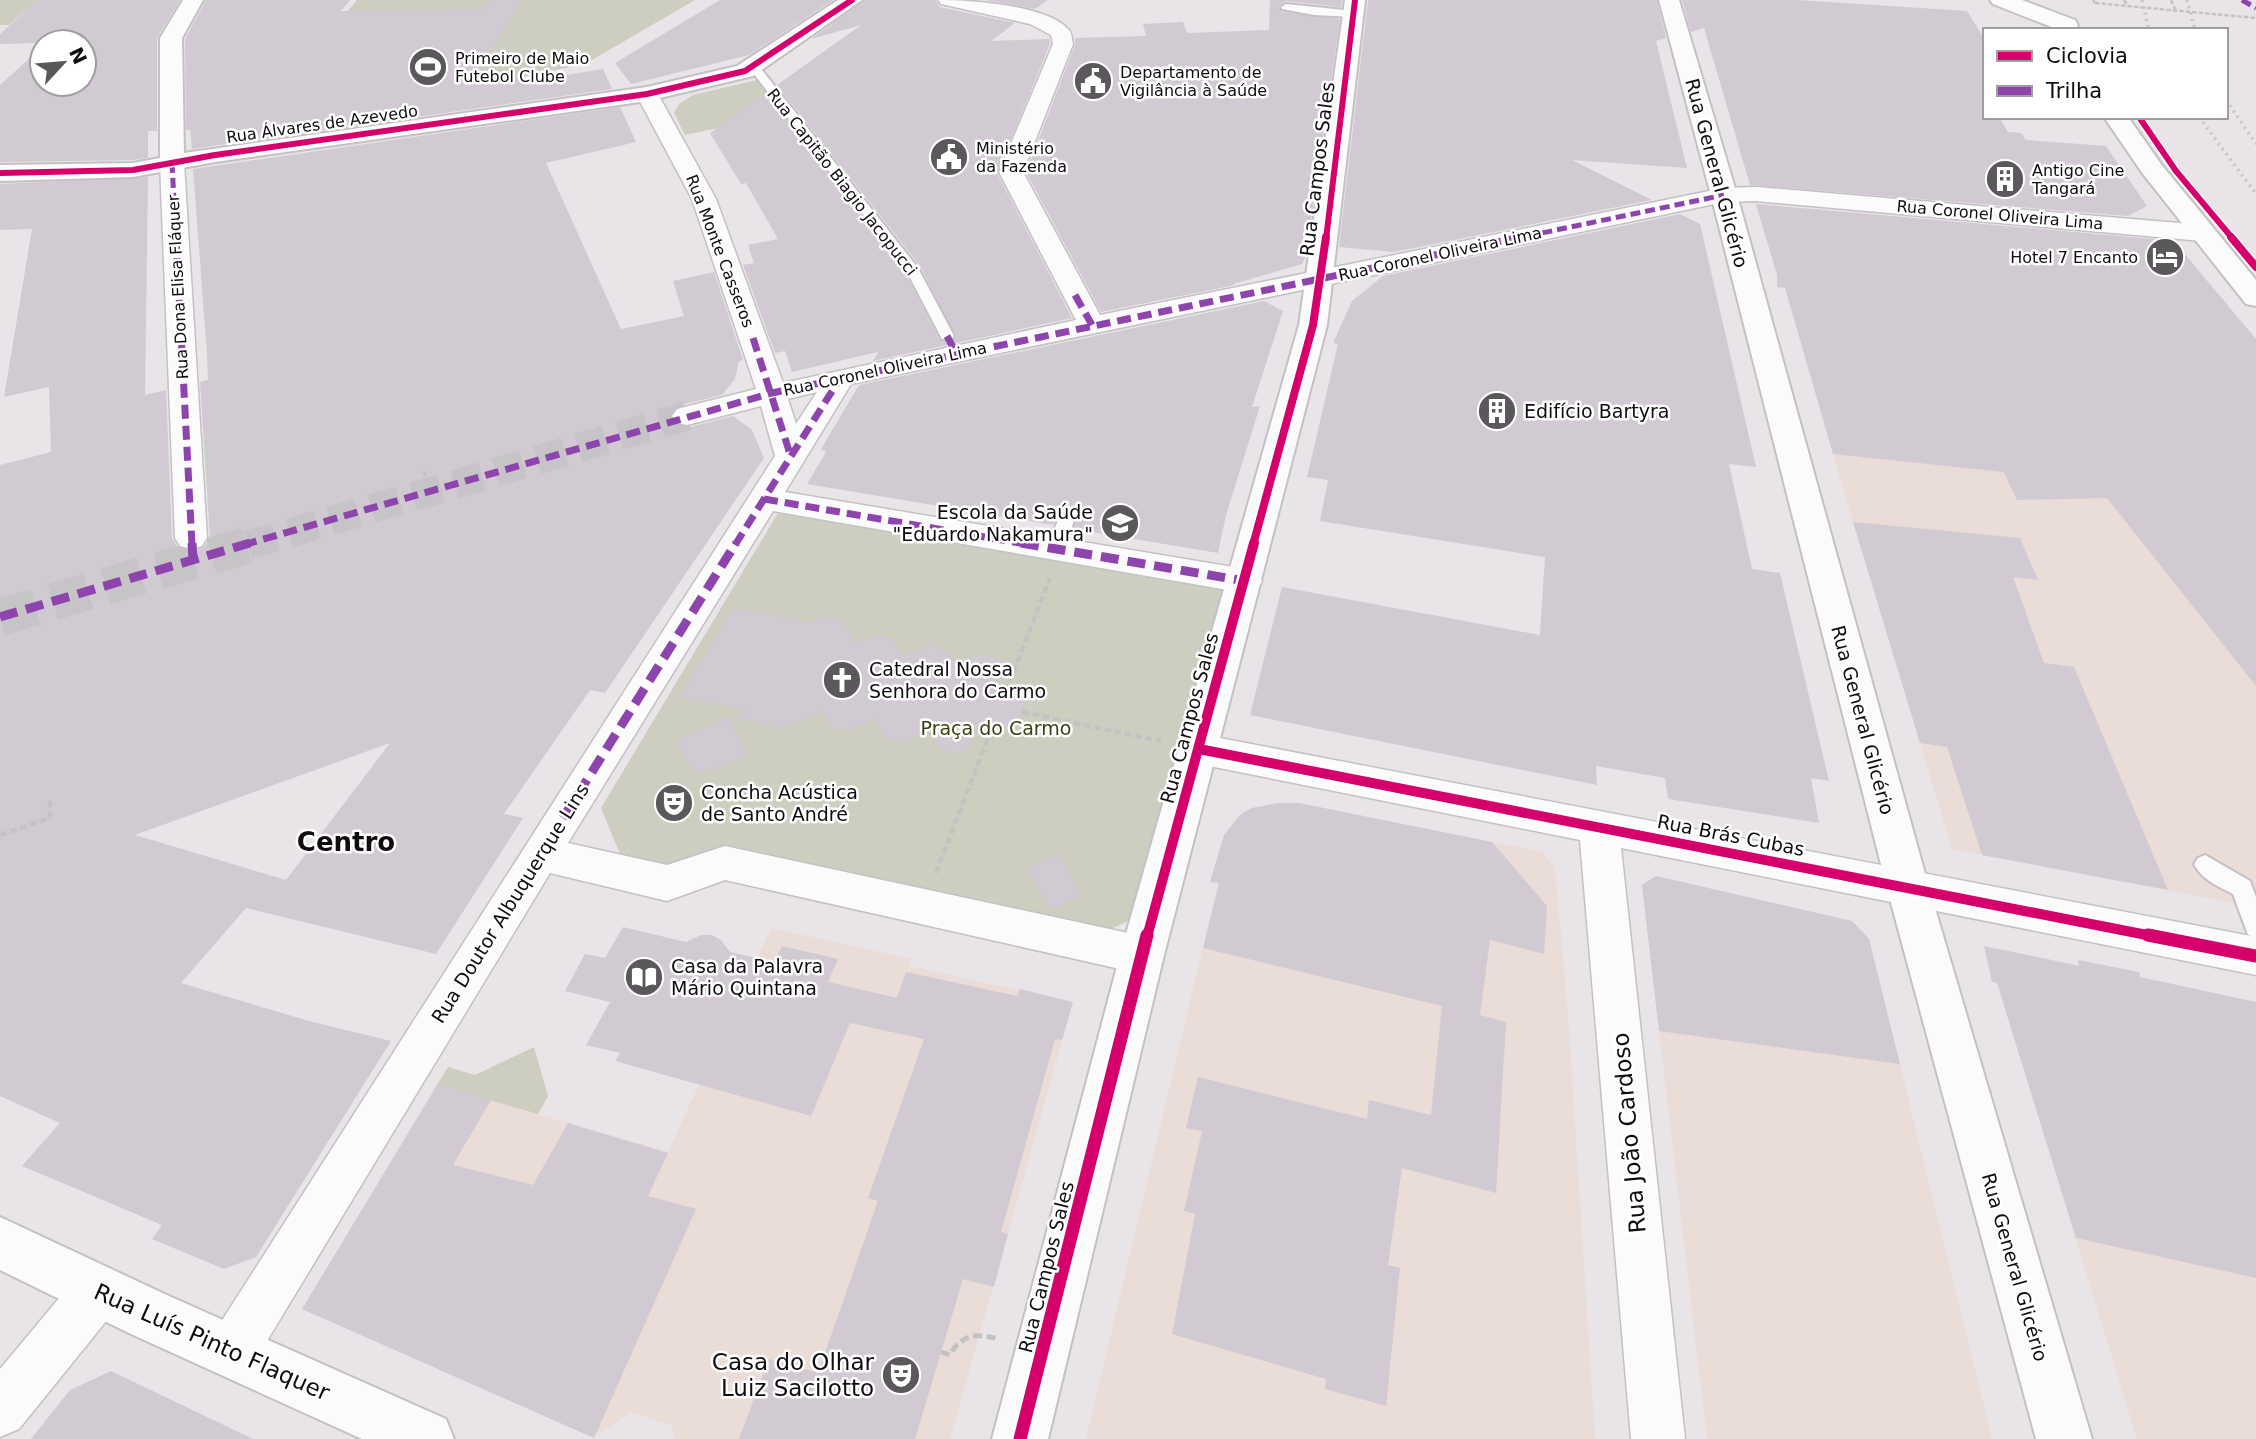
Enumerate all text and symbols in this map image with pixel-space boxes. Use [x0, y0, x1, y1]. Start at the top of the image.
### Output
north arrow [28, 28, 98, 98]
legend [1983, 28, 2228, 119]
text: N [65, 44, 92, 68]
text: Ciclovia [2046, 44, 2128, 68]
sports icon: Primeiro de Maio Futebol Clube [407, 46, 449, 88]
place label: Primeiro de Maio Futebol Clube [455, 49, 589, 86]
public building icon: Departamento de Vigilância à Saúde [1072, 60, 1114, 102]
place label: Departamento de Vigilância à Saúde [1120, 63, 1267, 100]
street label: Rua General Glicério [1681, 76, 1753, 270]
text: Trilha [2045, 79, 2102, 103]
street label: Rua Campos Sales [1295, 80, 1339, 258]
street label: Rua Capitão Biagio Jacopucci [763, 85, 921, 279]
street label: Rua Álvares de Azevedo [225, 101, 419, 147]
public building icon: Ministério da Fazenda [928, 136, 970, 178]
place label: Ministério da Fazenda [976, 139, 1067, 176]
building icon: Antigo Cine Tangará [1984, 158, 2026, 200]
place label: Antigo Cine Tangará [2031, 161, 2124, 198]
street label: Rua Monte Casseros [682, 172, 758, 330]
street label: Rua Dona Elisa Fláquer [164, 194, 192, 380]
street label: Rua Coronel Oliveira Lima [1896, 196, 2104, 234]
street label: Rua Coronel Oliveira Lima [1337, 223, 1543, 285]
hotel icon: Hotel 7 Encanto [2144, 236, 2186, 278]
place label: Hotel 7 Encanto [2010, 248, 2138, 267]
street label: Rua Coronel Oliveira Lima [782, 338, 988, 400]
building icon: Edifício Bartyra [1476, 390, 1518, 432]
place label: Edifício Bartyra [1524, 400, 1669, 422]
place label: Escola da Saúde "Eduardo Nakamura" [892, 501, 1093, 545]
school or university icon: Escola da Saúde "Eduardo Nakamura" [1099, 502, 1141, 544]
street label: Rua General Glicério [1827, 623, 1899, 817]
street label: Rua Campos Sales [1156, 630, 1222, 806]
place label: Catedral Nossa Senhora do Carmo [869, 658, 1046, 702]
church icon: Catedral Nossa Senhora do Carmo [821, 659, 863, 701]
park label: Praça do Carmo [921, 717, 1071, 739]
street label: Rua Doutor Albuquerque Lins [427, 779, 593, 1027]
place label: Concha Acústica de Santo André [701, 781, 858, 825]
theatre icon: Concha Acústica de Santo André [653, 782, 695, 824]
street label: Rua Brás Cubas [1656, 810, 1806, 860]
district label: Centro [297, 827, 395, 857]
place label: Casa da Palavra Mário Quintana [671, 955, 823, 999]
library icon: Casa da Palavra Mário Quintana [623, 956, 665, 998]
street label: Rua João Cardoso [1607, 1032, 1651, 1234]
street label: Rua General Glicério [1978, 1170, 2052, 1364]
street label: Rua Campos Sales [1014, 1179, 1078, 1355]
street label: Rua Luís Pinto Flaquer [90, 1278, 334, 1406]
place label: Casa do Olhar Luiz Sacilotto [712, 1349, 875, 1401]
theatre icon: Casa do Olhar Luiz Sacilotto [880, 1354, 922, 1396]

